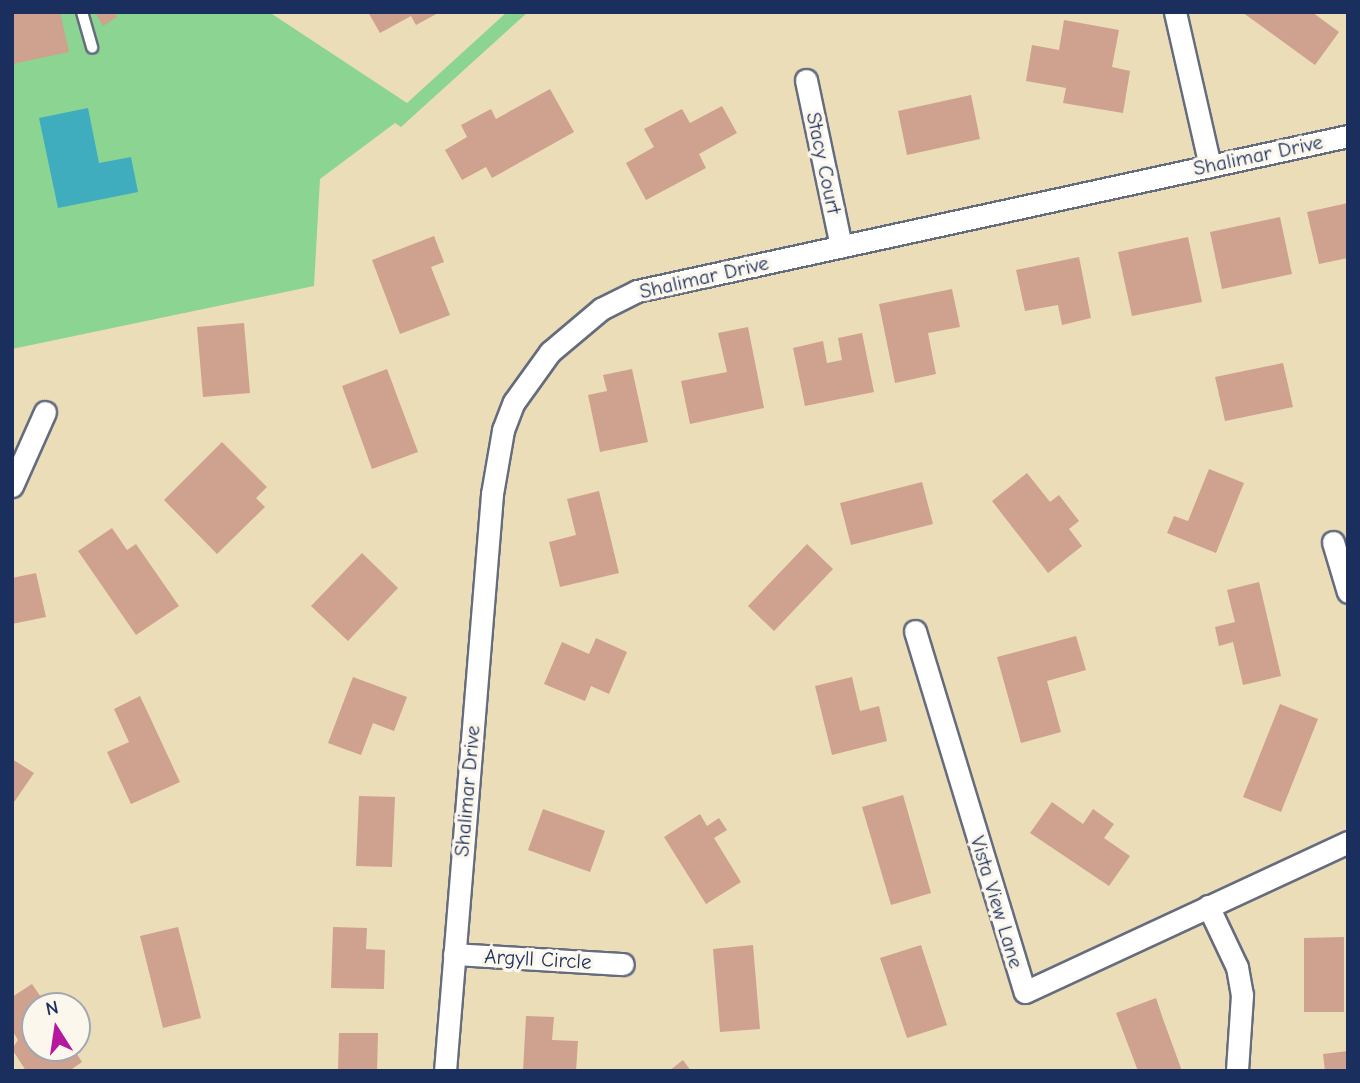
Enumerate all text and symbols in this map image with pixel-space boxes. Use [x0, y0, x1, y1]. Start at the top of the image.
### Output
street label: Stacy Court [801, 110, 847, 216]
street label: Shalimar Drive [1191, 129, 1325, 181]
street label: Shalimar Drive [637, 250, 771, 304]
street label: Shalimar Drive [449, 724, 485, 858]
street label: Vista View Lane [965, 833, 1029, 971]
street label: Argyll Circle [484, 944, 592, 974]
north arrow [21, 992, 91, 1062]
text: N [44, 996, 60, 1020]

